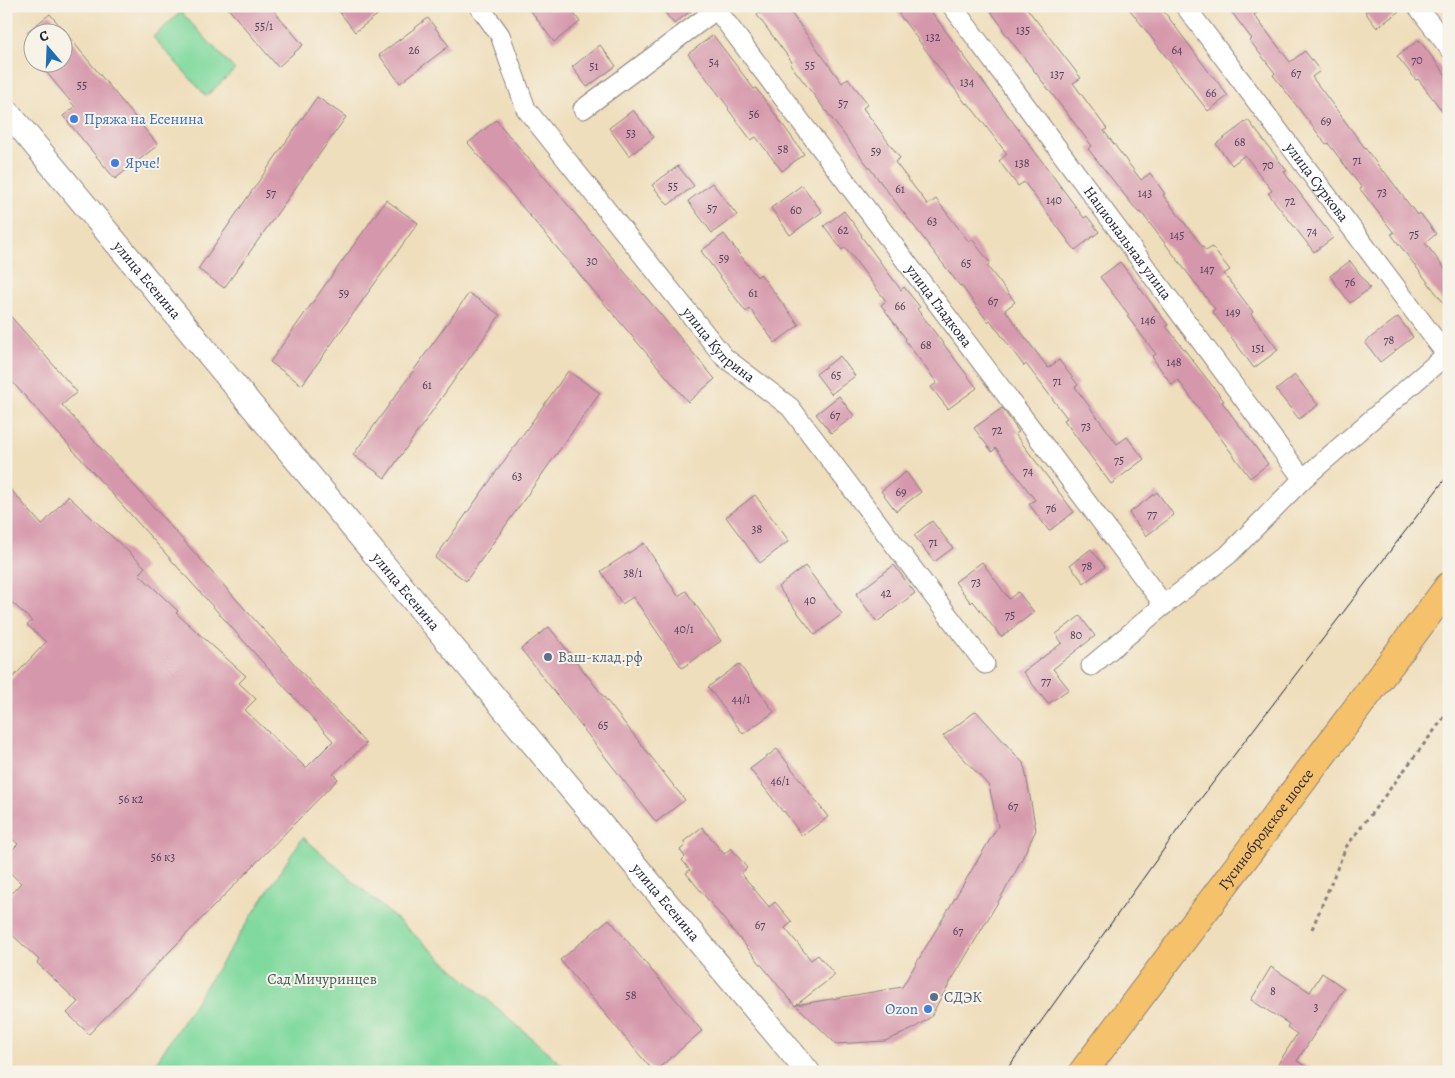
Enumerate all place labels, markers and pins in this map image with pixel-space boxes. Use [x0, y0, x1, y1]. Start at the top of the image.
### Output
place label: Пряжа на Есенина [84, 109, 204, 129]
marker: Пряжа на Есенина [68, 113, 80, 125]
place label: Ярче! [125, 153, 160, 173]
marker: Ярче! [109, 157, 121, 169]
place label: Ваш-клад.рф [558, 647, 643, 667]
marker: Ваш-клад.рф [542, 651, 554, 663]
place label: СДЭК [944, 987, 982, 1007]
marker: СДЭК [928, 991, 940, 1003]
place label: Ozon [885, 999, 918, 1019]
marker: Ozon [922, 1003, 934, 1015]

